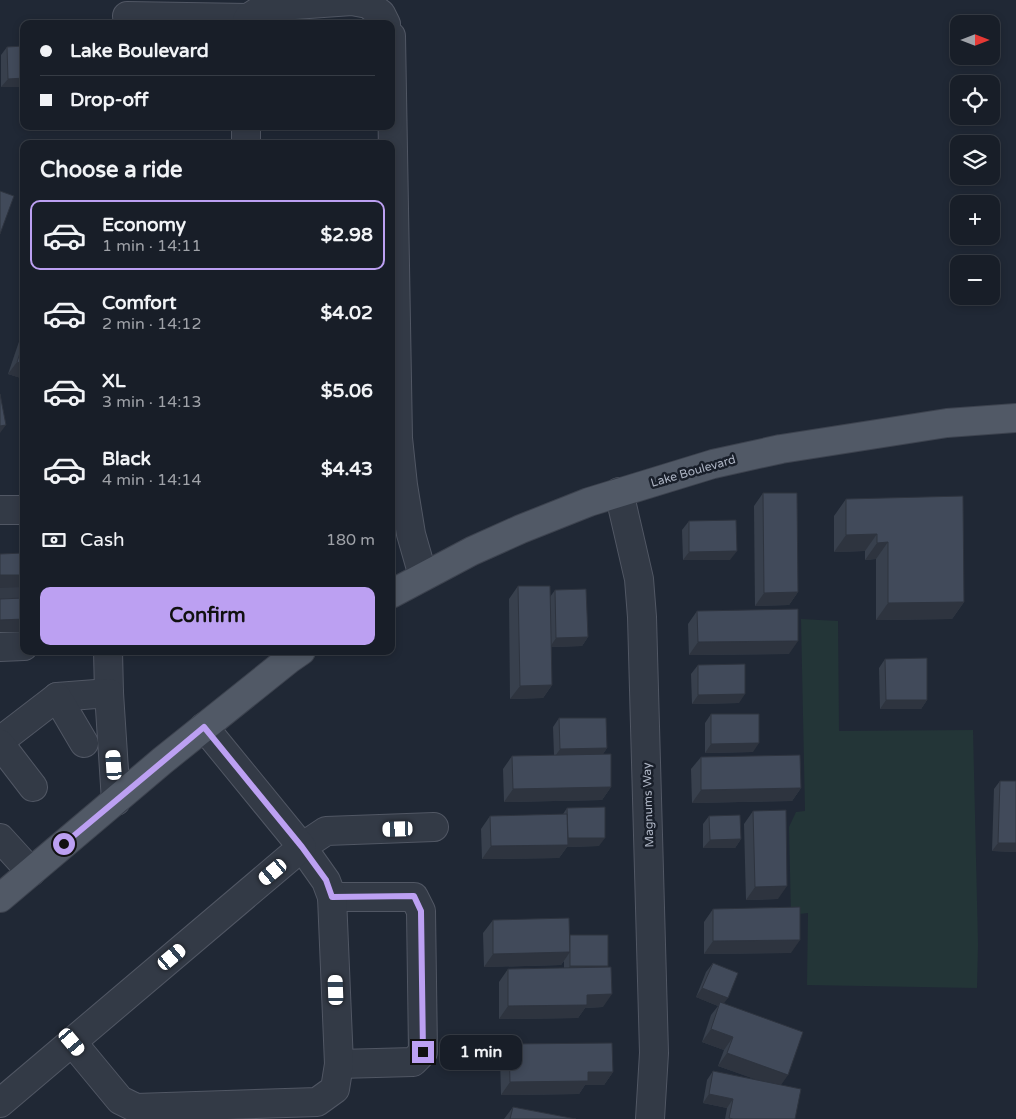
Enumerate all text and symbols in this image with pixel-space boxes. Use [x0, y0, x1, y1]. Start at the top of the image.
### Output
north arrow [950, 15, 1000, 65]
map controls [950, 15, 1000, 305]
text: Lake Boulevard [70, 40, 209, 62]
button: locate [950, 75, 1000, 125]
text: Drop-off [70, 89, 149, 111]
button: layers [950, 135, 1000, 185]
text: Choose a ride [40, 157, 183, 183]
button: + [950, 195, 1000, 245]
icon: car [42, 213, 87, 258]
text: Economy [102, 214, 186, 236]
text: $2.98 [321, 224, 373, 246]
text: 1 min · 14:11 [102, 236, 201, 256]
button: − [950, 255, 1000, 305]
icon: car [42, 291, 87, 336]
text: Comfort [102, 292, 176, 314]
text: $4.02 [321, 302, 373, 324]
text: 2 min · 14:12 [102, 314, 201, 334]
icon: car [42, 369, 87, 414]
text: XL [102, 370, 126, 392]
text: $5.06 [321, 380, 373, 402]
text: 3 min · 14:13 [102, 392, 201, 412]
icon: car [42, 447, 87, 492]
text: Black [102, 448, 151, 470]
street label: Lake Boulevard [649, 452, 737, 490]
text: $4.43 [321, 458, 373, 480]
text: 4 min · 14:14 [102, 470, 201, 490]
icon: cash [40, 526, 68, 554]
text: Cash [80, 529, 125, 551]
text: 180 m [326, 530, 375, 550]
button: Confirm [40, 587, 375, 645]
car [105, 750, 122, 780]
street label: Magnums Way [639, 762, 656, 848]
car [382, 821, 413, 837]
route start [53, 833, 75, 855]
car [256, 857, 289, 887]
car [155, 942, 188, 972]
car [327, 975, 344, 1005]
car [56, 1026, 87, 1058]
callout: 1 min [440, 1034, 523, 1070]
route end [412, 1041, 434, 1063]
text: 1 min [460, 1042, 502, 1062]

